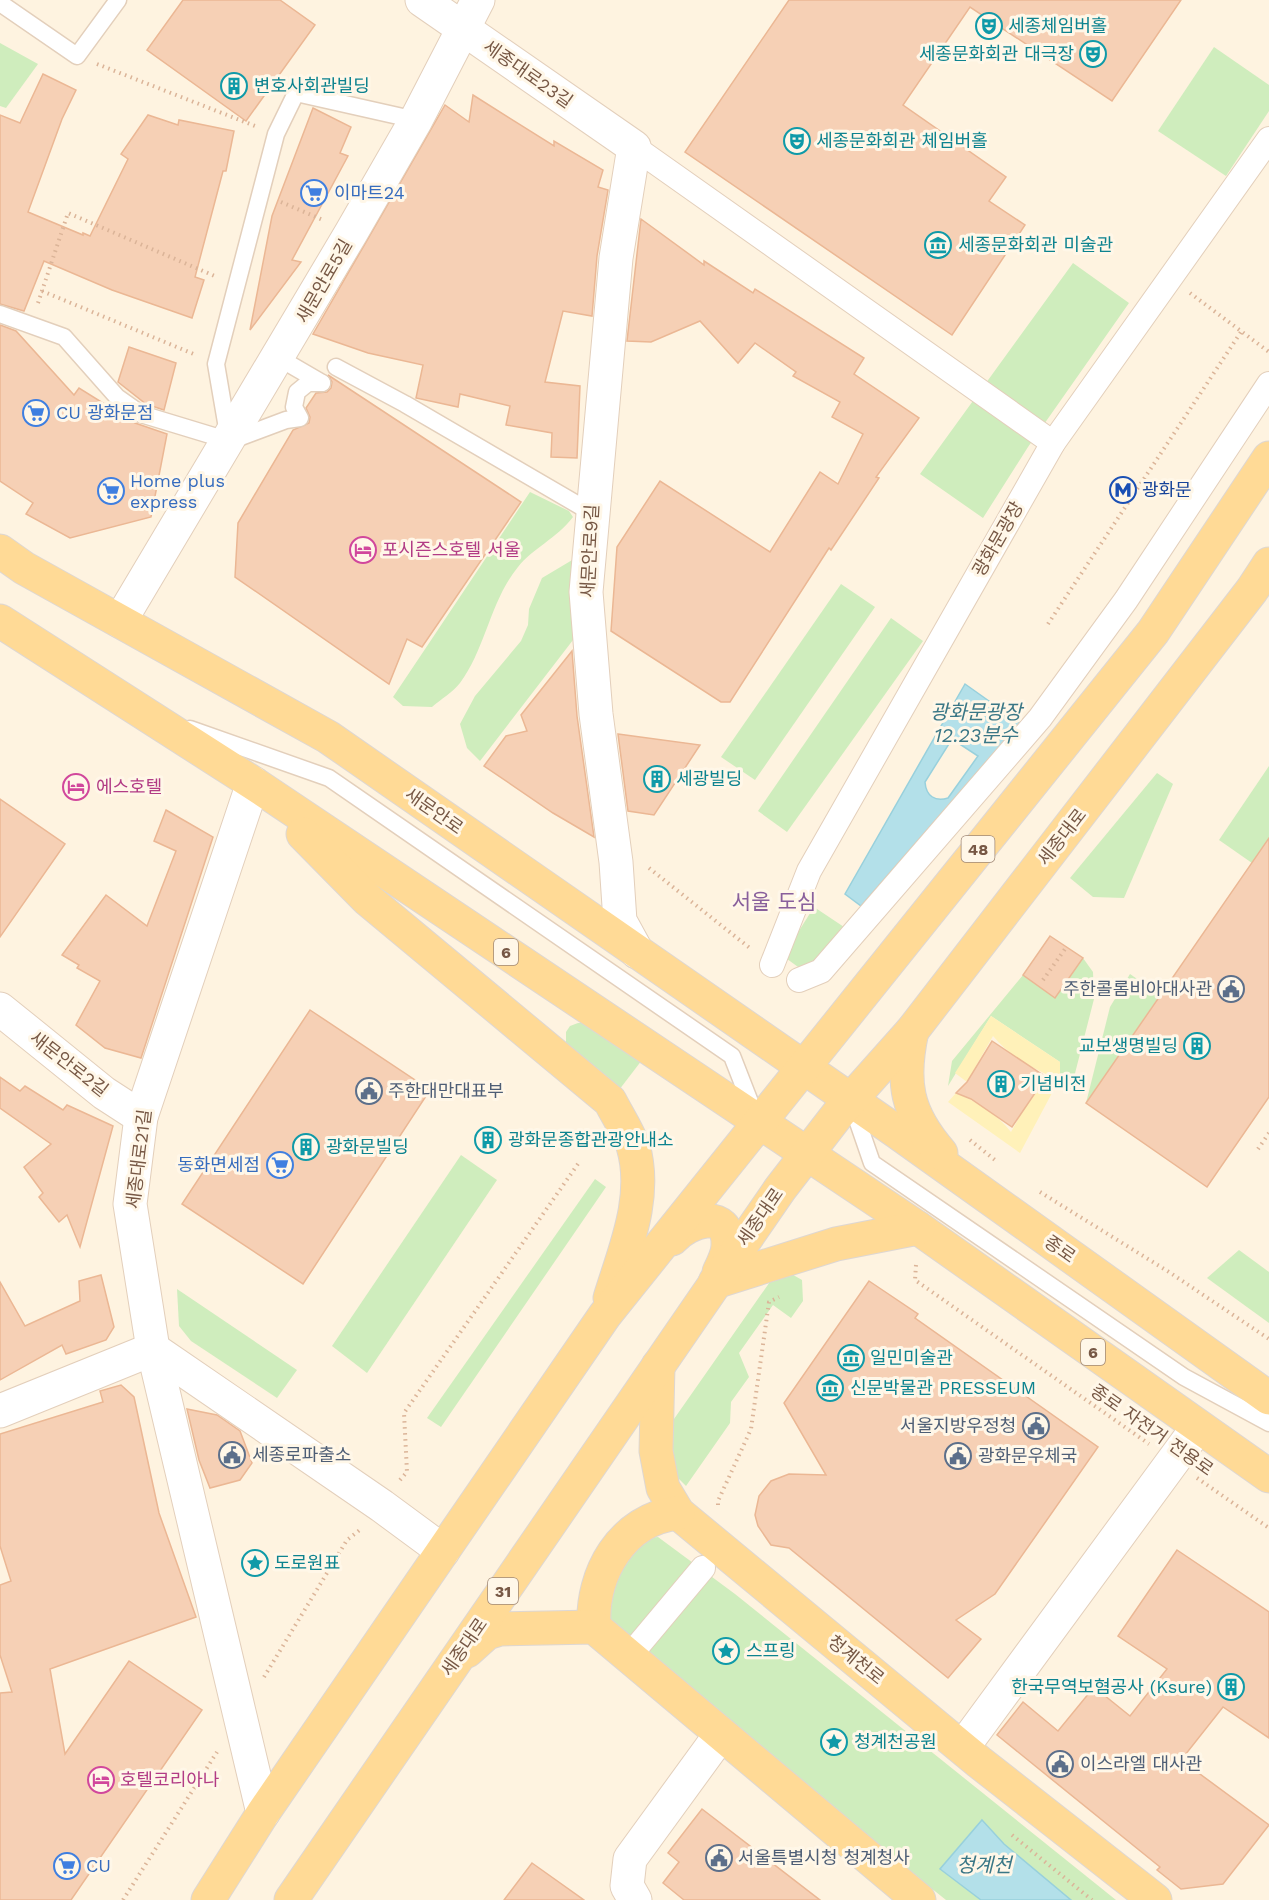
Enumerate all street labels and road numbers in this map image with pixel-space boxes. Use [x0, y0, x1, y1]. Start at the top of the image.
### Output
street label: 세종대로23길 [480, 35, 577, 112]
street label: 새문안로5길 [291, 235, 356, 326]
street label: 광화문광장 [968, 498, 1027, 580]
street label: 새문안로9길 [577, 504, 602, 598]
street label: 새문안로 [401, 783, 467, 838]
street label: 세종대로 [1033, 804, 1090, 869]
road number: 48 [962, 836, 994, 862]
road number: 6 [494, 939, 518, 965]
street label: 새문안로2길 [26, 1027, 113, 1101]
street label: 세종대로21길 [122, 1108, 155, 1210]
street label: 세종대로 [732, 1184, 787, 1250]
street label: 종로 [1041, 1230, 1080, 1267]
road number: 6 [1081, 1339, 1105, 1365]
street label: 종로 자전거 전용로 [1087, 1379, 1218, 1480]
road number: 31 [488, 1578, 518, 1604]
street label: 세종대로 [436, 1614, 491, 1680]
street label: 청계천로 [824, 1631, 889, 1689]

